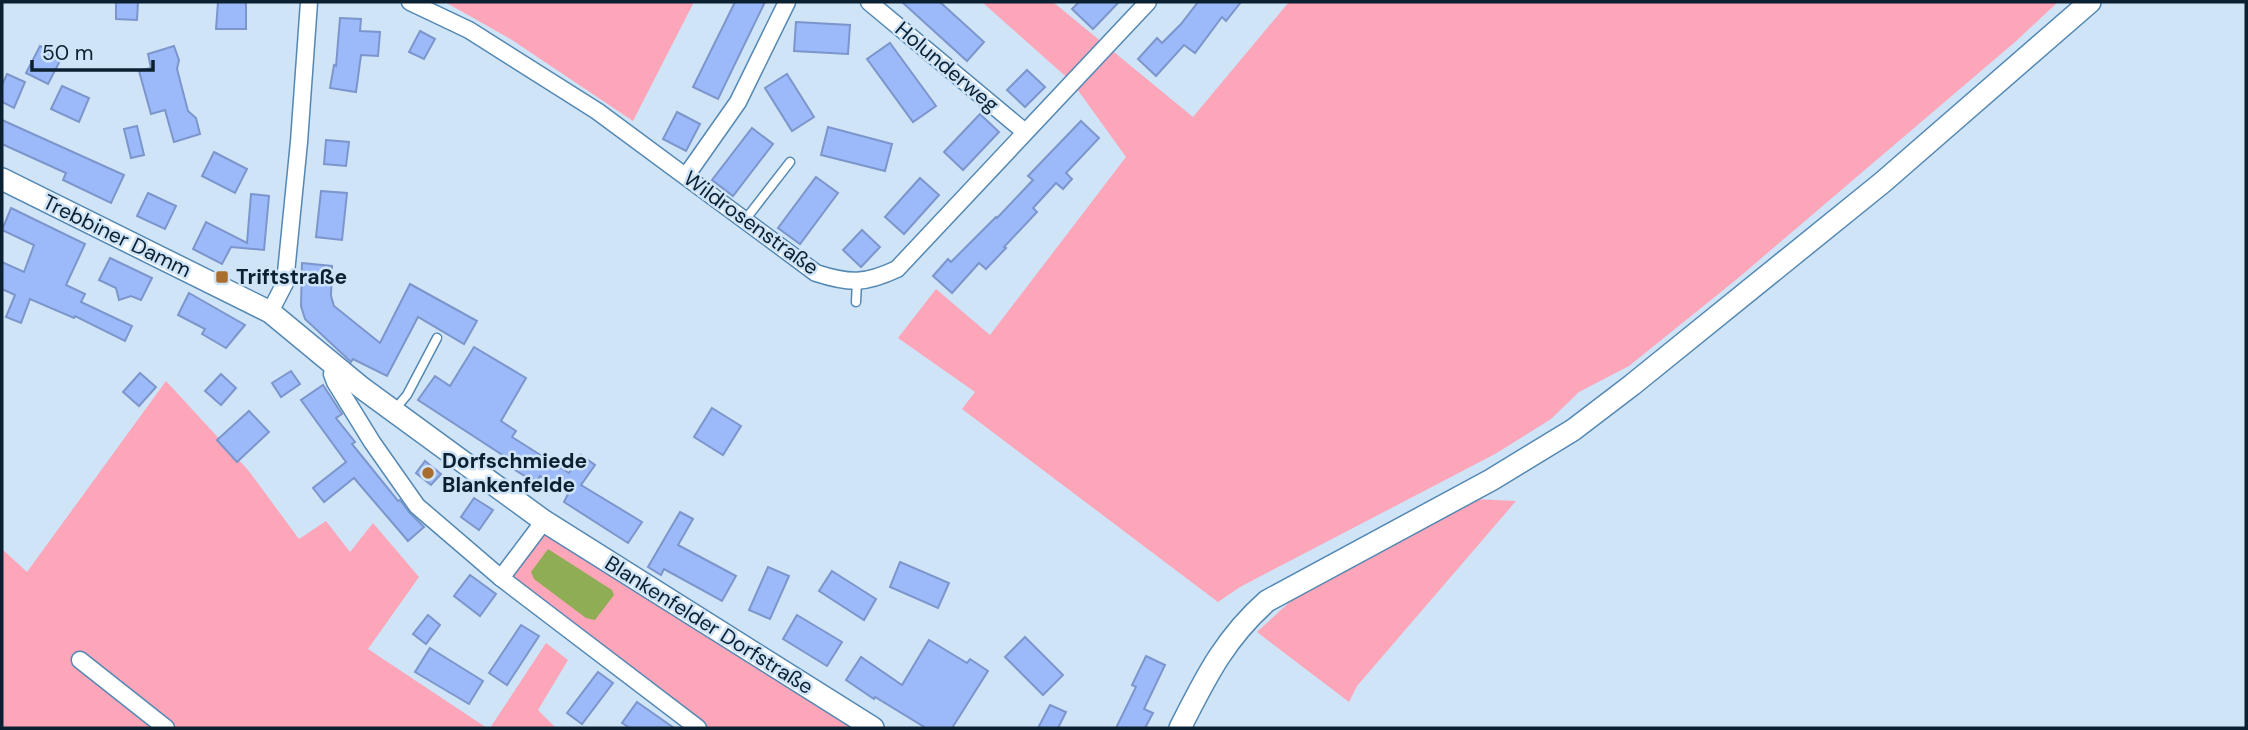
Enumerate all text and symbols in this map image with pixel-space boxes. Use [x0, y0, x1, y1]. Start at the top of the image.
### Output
street label: Holunderweg [889, 15, 1005, 119]
scale bar [32, 28, 152, 72]
text: 50 m [42, 39, 93, 67]
street label: Wildrosenstraße [678, 164, 824, 282]
street label: Trebbiner Damm [38, 188, 196, 284]
place label: Triftstraße [236, 263, 347, 291]
marker: Triftstraße [214, 269, 230, 285]
place label: Dorfschmiede Blankenfelde [442, 447, 587, 499]
marker: Dorfschmiede Blankenfelde [420, 465, 436, 481]
street label: Blankenfelder Dorfstraße [599, 549, 819, 701]

